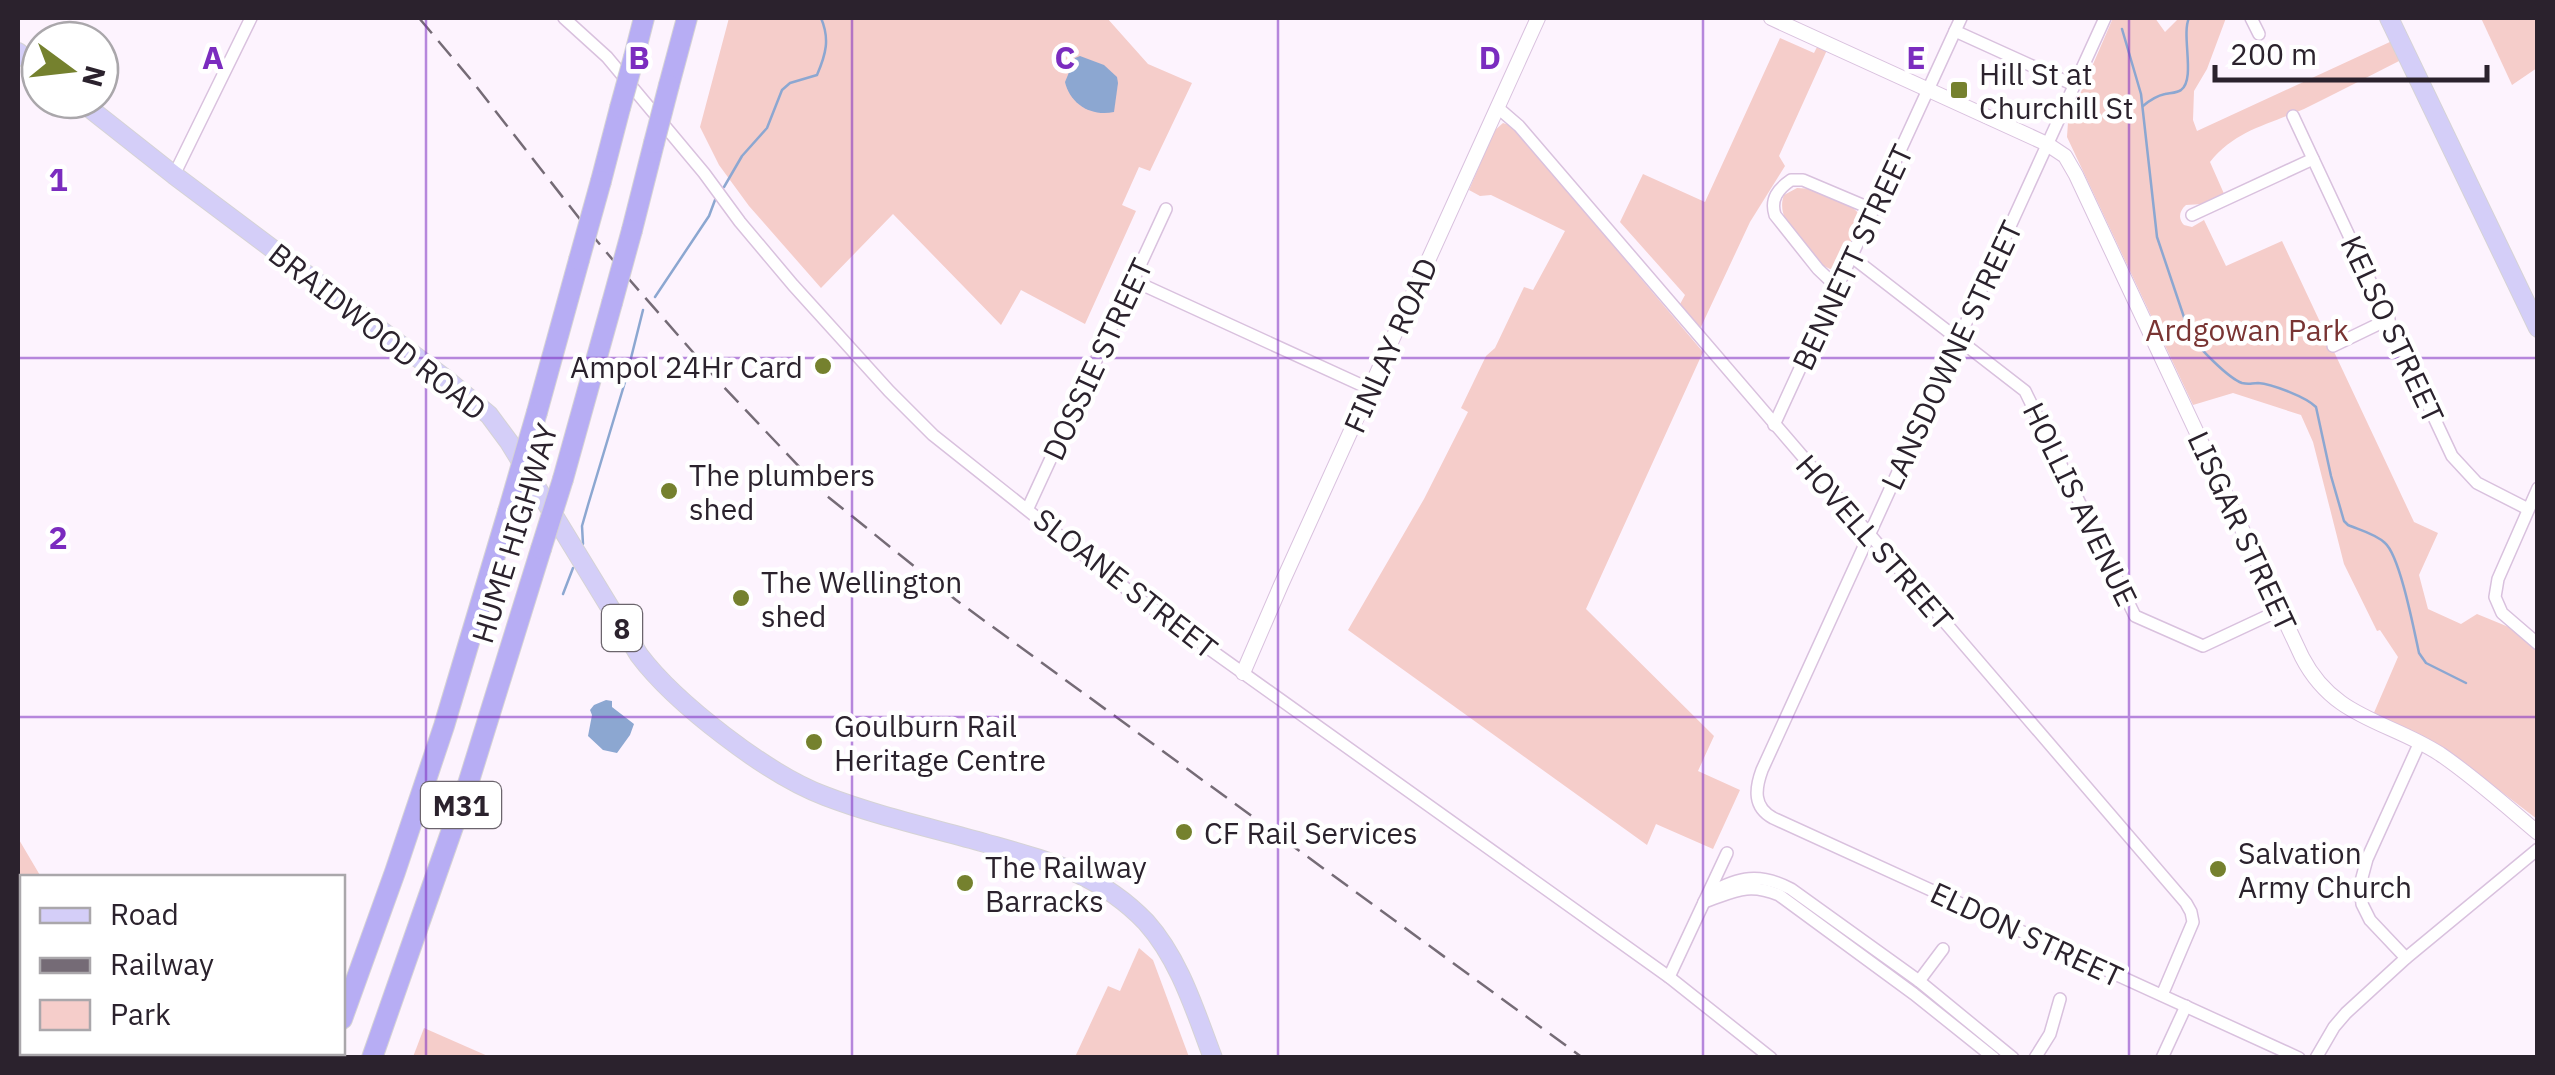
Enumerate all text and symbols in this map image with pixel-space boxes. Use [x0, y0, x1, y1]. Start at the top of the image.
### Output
north arrow [20, 20, 120, 120]
scale bar [2215, 20, 2488, 82]
text: 200 m [2230, 34, 2317, 73]
text: A [202, 36, 224, 78]
text: B [628, 36, 650, 78]
text: C [1055, 36, 1075, 78]
text: D [1479, 36, 1501, 78]
text: E [1906, 36, 1926, 78]
place label: Hill St at Churchill St [1979, 54, 2133, 127]
text: N [74, 62, 115, 91]
marker: Hill St at Churchill St [1948, 79, 1970, 101]
street label: BENNETT STREET [1783, 138, 1921, 376]
text: 1 [48, 158, 68, 200]
street label: LANSDOWNE STREET [1871, 214, 2031, 496]
street label: KELSO STREET [2332, 229, 2454, 429]
street label: BRAIDWOOD ROAD [261, 234, 495, 428]
street label: DOSSIE STREET [1033, 252, 1161, 466]
street label: FINLAY ROAD [1334, 252, 1446, 438]
park label: Ardgowan Park [2145, 310, 2349, 349]
place label: Ampol 24Hr Card [570, 347, 803, 386]
marker: Ampol 24Hr Card [812, 355, 834, 377]
street label: HOLLIS AVENUE [2015, 396, 2147, 612]
street label: HUME HIGHWAY [462, 418, 566, 648]
street label: LISGAR STREET [2180, 425, 2306, 637]
street label: HOVELL STREET [1788, 446, 1962, 638]
place label: The plumbers shed [689, 455, 875, 528]
marker: The plumbers shed [658, 480, 680, 502]
street label: SLOANE STREET [1026, 499, 1226, 667]
text: 2 [48, 516, 68, 558]
place label: The Wellington shed [761, 562, 962, 635]
marker: The Wellington shed [730, 587, 752, 609]
road number: 8 [602, 605, 642, 651]
place label: Goulburn Rail Heritage Centre [834, 706, 1046, 779]
marker: Goulburn Rail Heritage Centre [803, 731, 825, 753]
road number: M31 [421, 782, 501, 828]
place label: CF Rail Services [1204, 813, 1418, 852]
marker: CF Rail Services [1173, 821, 1195, 843]
place label: Salvation Army Church [2238, 833, 2412, 906]
place label: The Railway Barracks [985, 847, 1147, 920]
marker: Salvation Army Church [2207, 858, 2229, 880]
marker: The Railway Barracks [954, 872, 976, 894]
street label: ELDON STREET [1925, 872, 2129, 996]
legend [20, 875, 345, 1055]
text: Road [110, 894, 179, 933]
text: Railway [110, 944, 214, 983]
text: Park [110, 994, 171, 1033]

